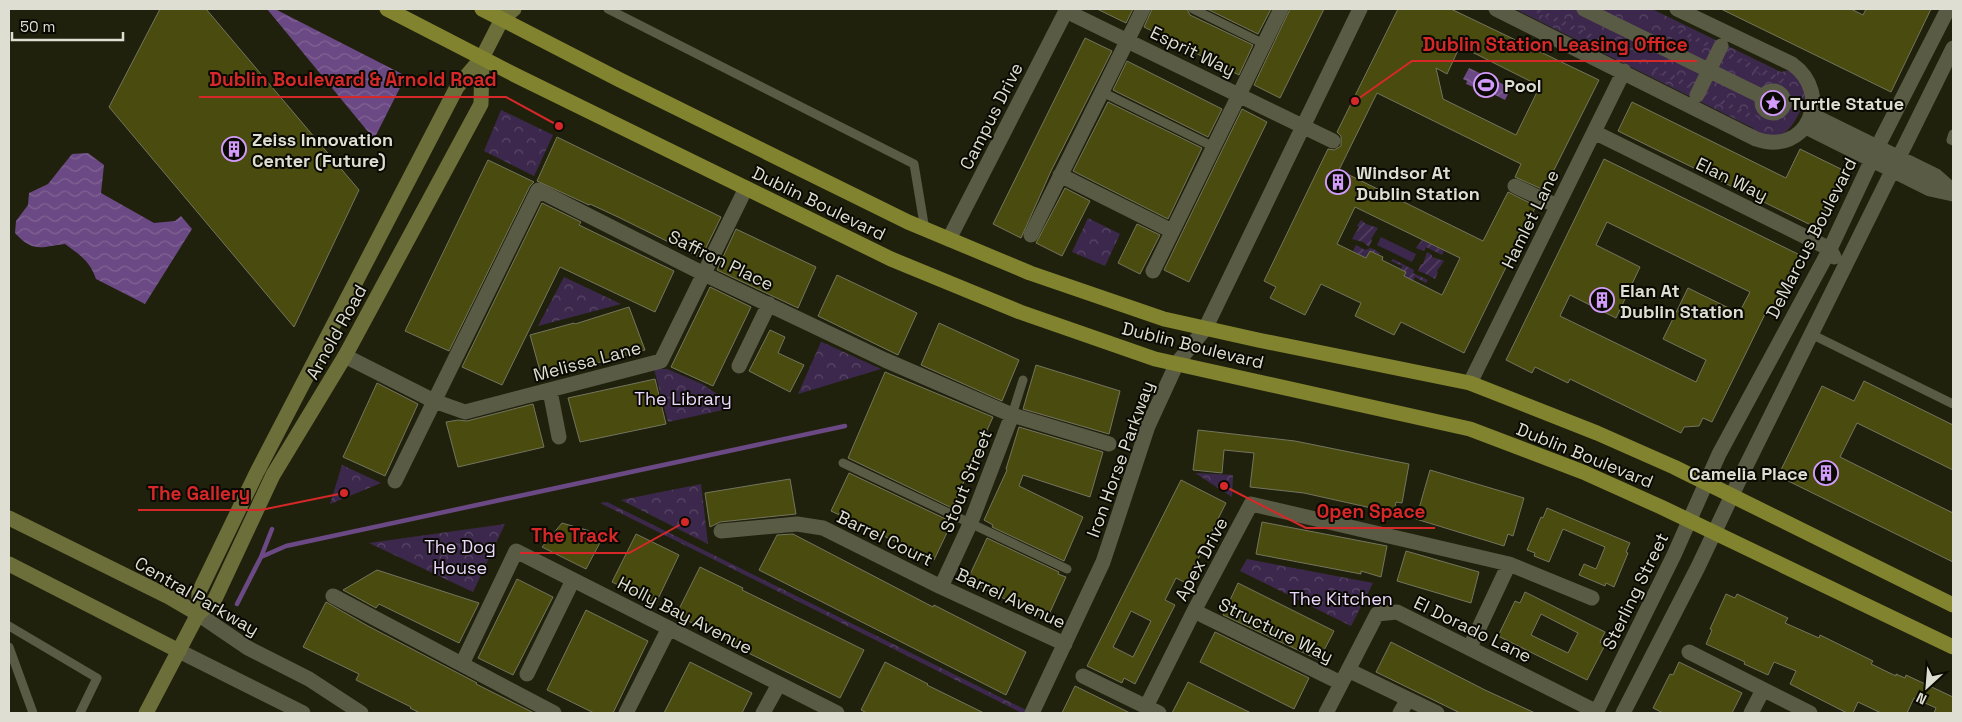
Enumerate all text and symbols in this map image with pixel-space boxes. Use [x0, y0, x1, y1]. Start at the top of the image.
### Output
scale bar [12, 10, 124, 42]
text: 50 m [20, 17, 55, 36]
street label: Esprit Way [1147, 21, 1239, 81]
callout: Dublin Station Leasing Office [1412, 27, 1697, 61]
text: Dublin Station Leasing Office [1422, 32, 1688, 57]
street label: Campus Drive [954, 59, 1028, 173]
callout: Dublin Boulevard & Arnold Road [199, 63, 506, 97]
text: Dublin Boulevard & Arnold Road [209, 67, 497, 92]
sports icon: Pool [1473, 72, 1499, 98]
place label: Pool [1504, 74, 1541, 97]
place icon: Turtle Statue [1760, 90, 1786, 116]
place label: Turtle Statue [1790, 92, 1904, 115]
place label: Zeiss Innovation Center (Future) [252, 128, 393, 172]
building icon: Zeiss Innovation Center (Future) [221, 136, 247, 162]
street label: Elan Way [1692, 152, 1772, 206]
street label: DeMarcus Boulevard [1760, 154, 1862, 322]
street label: Dublin Boulevard [749, 161, 889, 245]
place label: Windsor At Dublin Station [1356, 161, 1480, 205]
street label: Hamlet Lane [1496, 166, 1564, 272]
building icon: Windsor At Dublin Station [1325, 169, 1351, 195]
street label: Saffron Place [664, 225, 778, 295]
place label: Elan At Dublin Station [1620, 279, 1744, 323]
street label: Arnold Road [300, 280, 372, 384]
building icon: Elan At Dublin Station [1589, 287, 1615, 313]
street label: Dublin Boulevard [1120, 316, 1266, 374]
street label: Melissa Lane [531, 336, 643, 386]
street label: Iron Horse Parkway [1081, 378, 1159, 540]
park label: The Library [634, 387, 732, 410]
street label: Dublin Boulevard [1513, 417, 1657, 493]
street label: Stout Street [935, 426, 997, 536]
building icon: Camelia Place [1813, 460, 1839, 486]
place label: Camelia Place [1689, 462, 1808, 485]
callout: The Gallery [138, 476, 261, 510]
text: The Gallery [148, 481, 250, 506]
callout: Open Space [1306, 494, 1435, 528]
text: Open Space [1317, 499, 1426, 524]
street label: Barrel Court [833, 505, 937, 571]
street label: Apex Drive [1169, 513, 1233, 605]
callout: The Track [520, 519, 629, 553]
text: The Track [531, 523, 619, 548]
street label: Sterling Street [1597, 529, 1673, 653]
park label: The Dog House [424, 535, 496, 579]
street label: Central Parkway [131, 551, 263, 641]
street label: Barrel Avenue [952, 563, 1070, 633]
street label: Holly Bay Avenue [614, 571, 756, 659]
park label: The Kitchen [1289, 587, 1393, 610]
street label: El Dorado Lane [1410, 591, 1536, 667]
street label: Structure Way [1215, 592, 1337, 668]
north arrow [1902, 662, 1952, 712]
text: N [1913, 689, 1929, 709]

